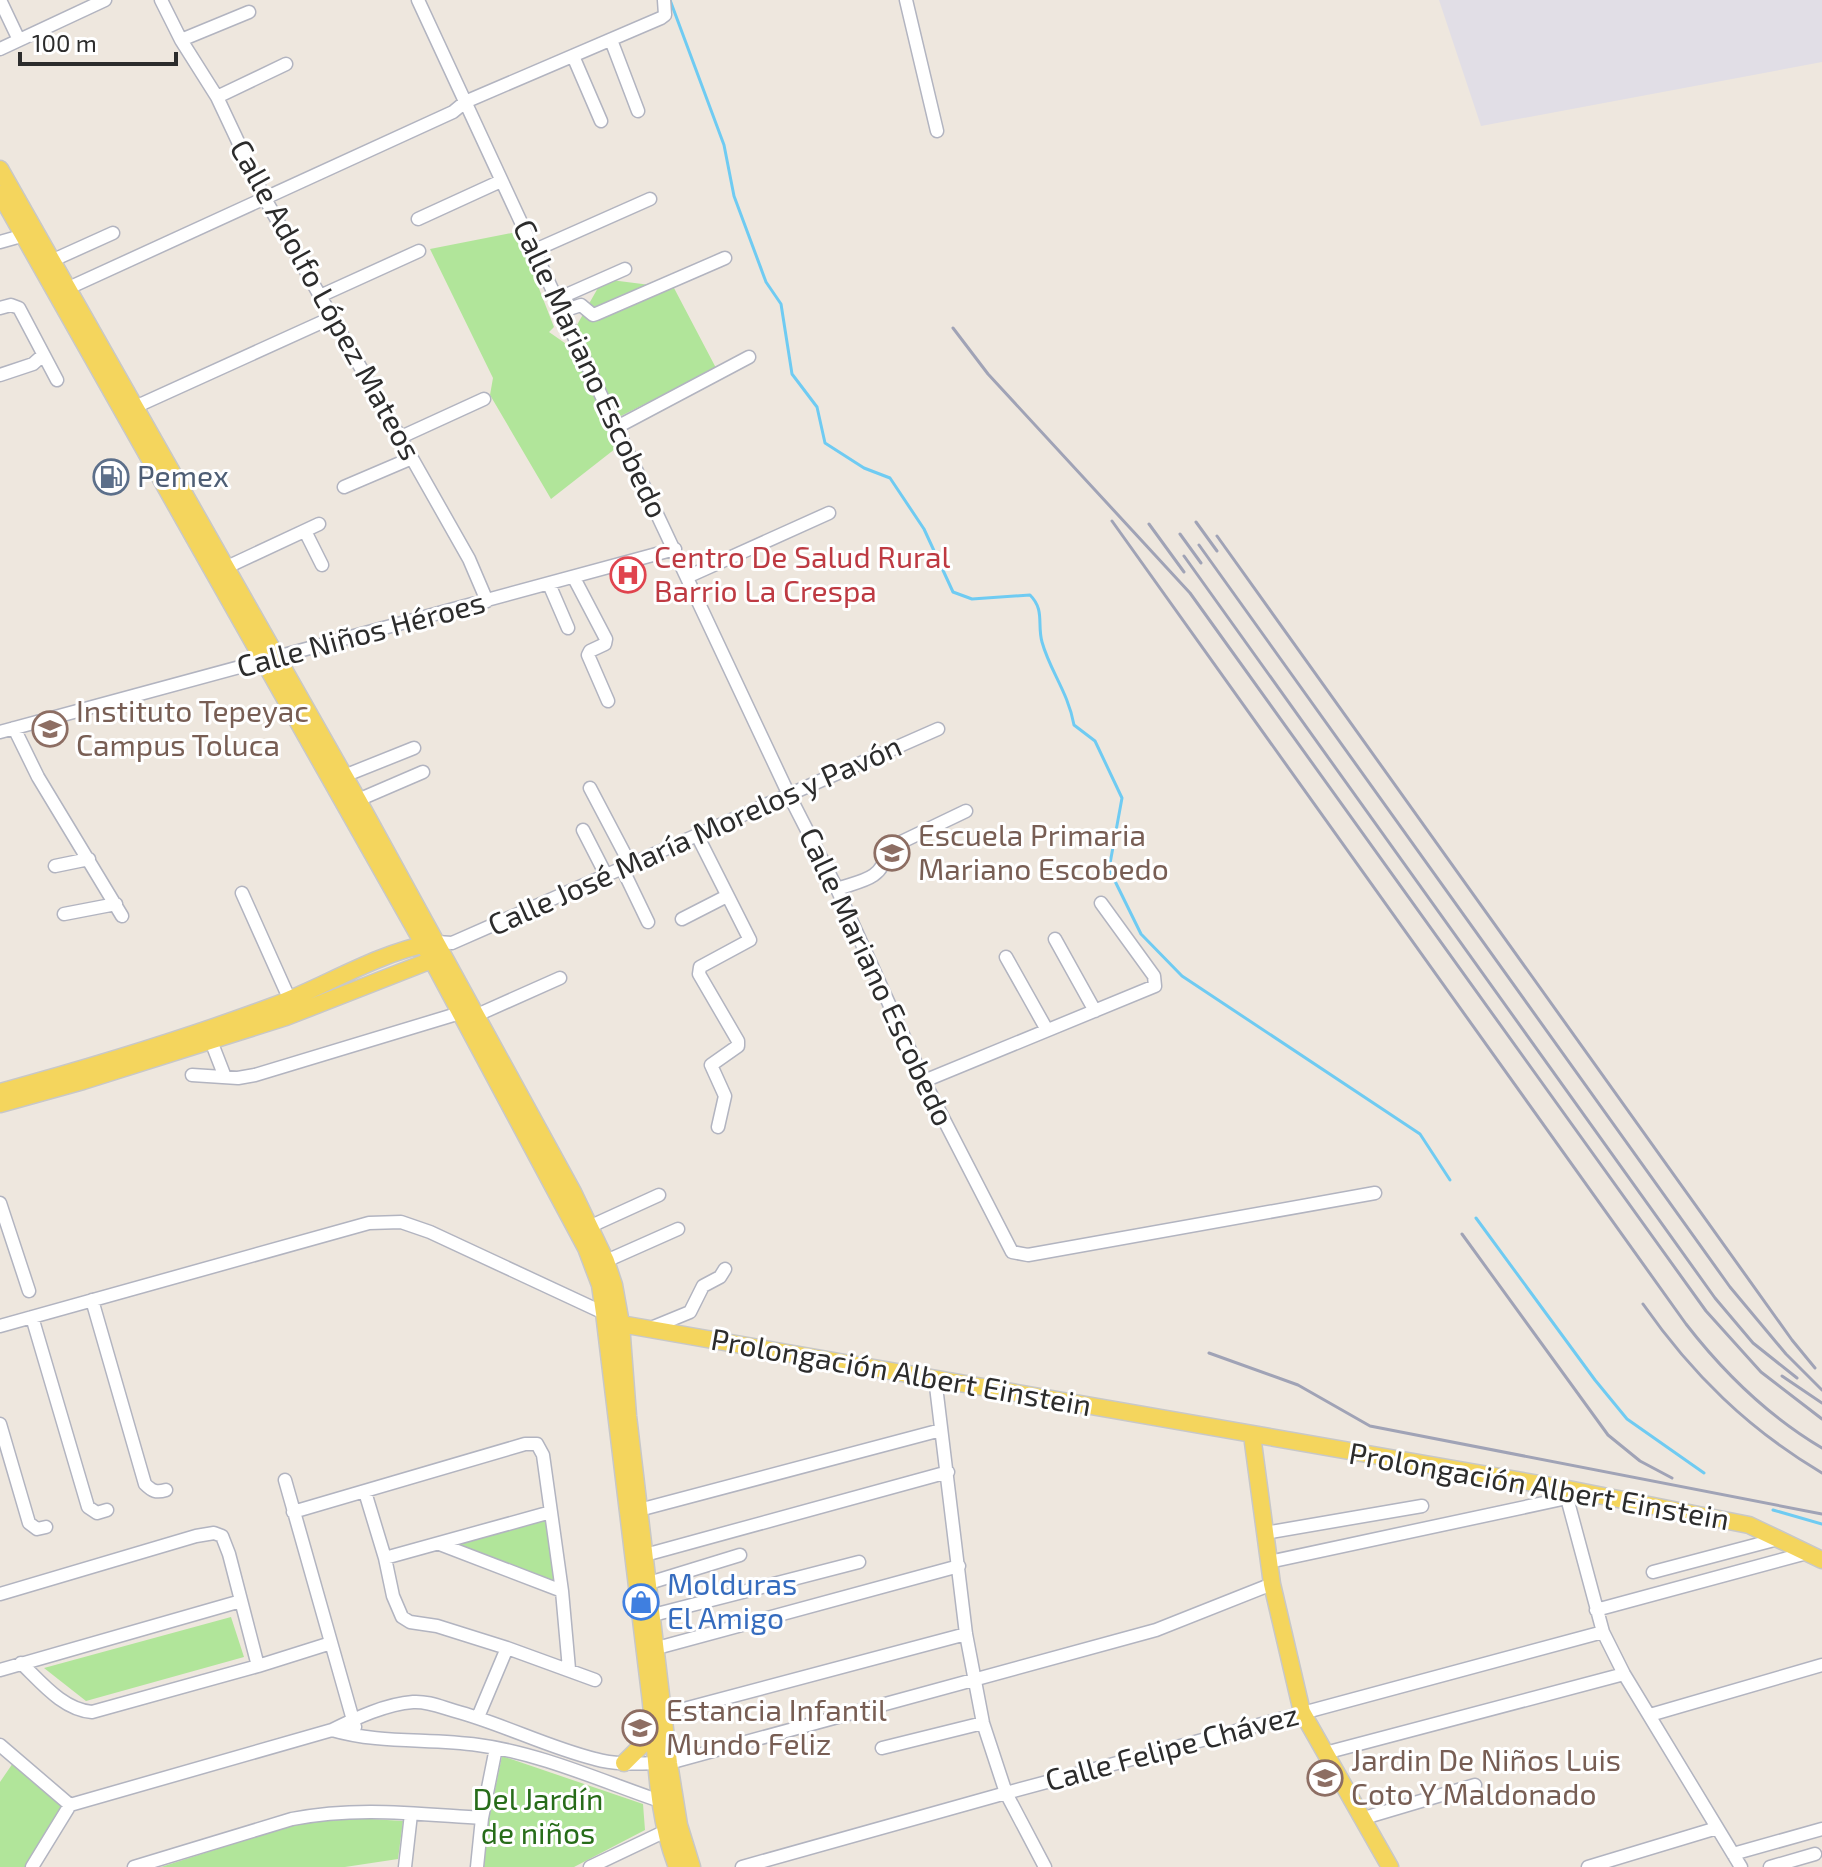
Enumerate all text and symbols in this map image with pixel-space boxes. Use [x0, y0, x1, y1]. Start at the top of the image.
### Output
scale bar [20, 16, 176, 66]
text: 100 m [32, 28, 97, 57]
street label: Calle Adolfo López Mateos [224, 133, 430, 465]
street label: Calle Mariano Escobedo [507, 213, 677, 523]
place label: Pemex [137, 457, 229, 493]
fuel station icon: Pemex [92, 458, 130, 496]
place label: Centro De Salud Rural Barrio La Crespa [654, 538, 950, 608]
hospital icon: Centro De Salud Rural Barrio La Crespa [609, 556, 647, 594]
street label: Calle Niños Héroes [232, 583, 488, 684]
place label: Instituto Tepeyac Campus Toluca [76, 692, 309, 762]
school or university icon: Instituto Tepeyac Campus Toluca [31, 710, 69, 748]
street label: Calle José María Morelos y Pavón [482, 726, 906, 942]
place label: Escuela Primaria Mariano Escobedo [918, 816, 1169, 886]
street label: Calle Mariano Escobedo [793, 821, 963, 1131]
school or university icon: Escuela Primaria Mariano Escobedo [873, 834, 911, 872]
street label: Prolongación Albert Einstein [708, 1320, 1094, 1422]
street label: Prolongación Albert Einstein [1346, 1434, 1732, 1536]
place label: Molduras El Amigo [667, 1565, 797, 1635]
shop icon: Molduras El Amigo [622, 1583, 660, 1621]
place label: Estancia Infantil Mundo Feliz [666, 1691, 887, 1761]
street label: Calle Felipe Chávez [1041, 1695, 1302, 1797]
school or university icon: Estancia Infantil Mundo Feliz [621, 1709, 659, 1747]
place label: Jardin De Niños Luis Coto Y Maldonado [1351, 1741, 1621, 1811]
school or university icon: Jardin De Niños Luis Coto Y Maldonado [1306, 1759, 1344, 1797]
park label: Del Jardín de niños [473, 1780, 603, 1850]

